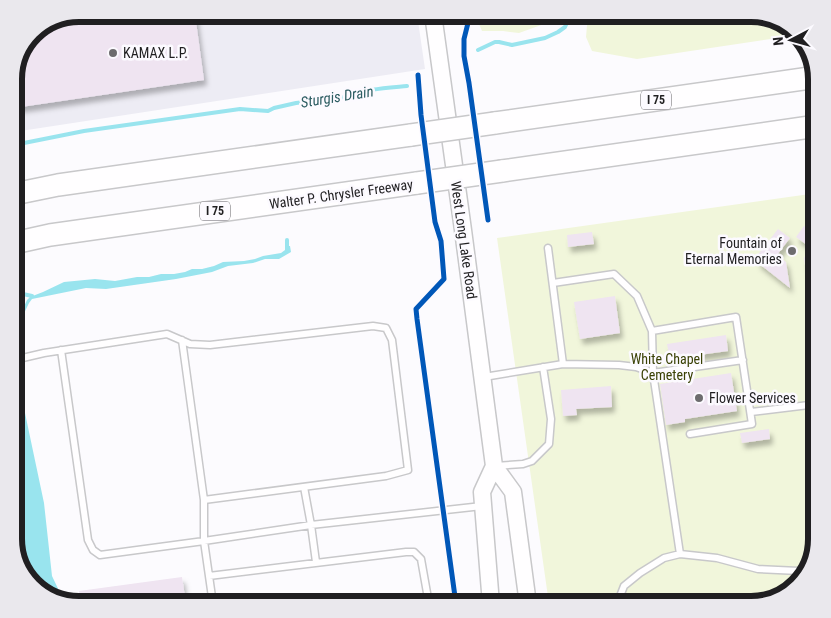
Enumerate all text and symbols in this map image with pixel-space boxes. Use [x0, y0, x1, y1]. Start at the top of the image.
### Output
north arrow [766, 15, 816, 65]
text: N [770, 36, 786, 46]
place label: KAMAX L.P. [123, 45, 188, 61]
marker: KAMAX L.P. [107, 47, 119, 59]
water label: Sturgis Drain [299, 82, 375, 112]
road number: I 75 [641, 90, 671, 110]
street label: Walter P. Chrysler Freeway [268, 176, 414, 212]
street label: West Long Lake Road [448, 180, 480, 300]
road number: I 75 [200, 202, 230, 220]
place label: Fountain of Eternal Memories [685, 235, 783, 267]
marker: Fountain of Eternal Memories [786, 245, 798, 257]
park label: White Chapel Cemetery [631, 351, 703, 383]
place label: Flower Services [709, 390, 796, 406]
marker: Flower Services [693, 392, 705, 404]

